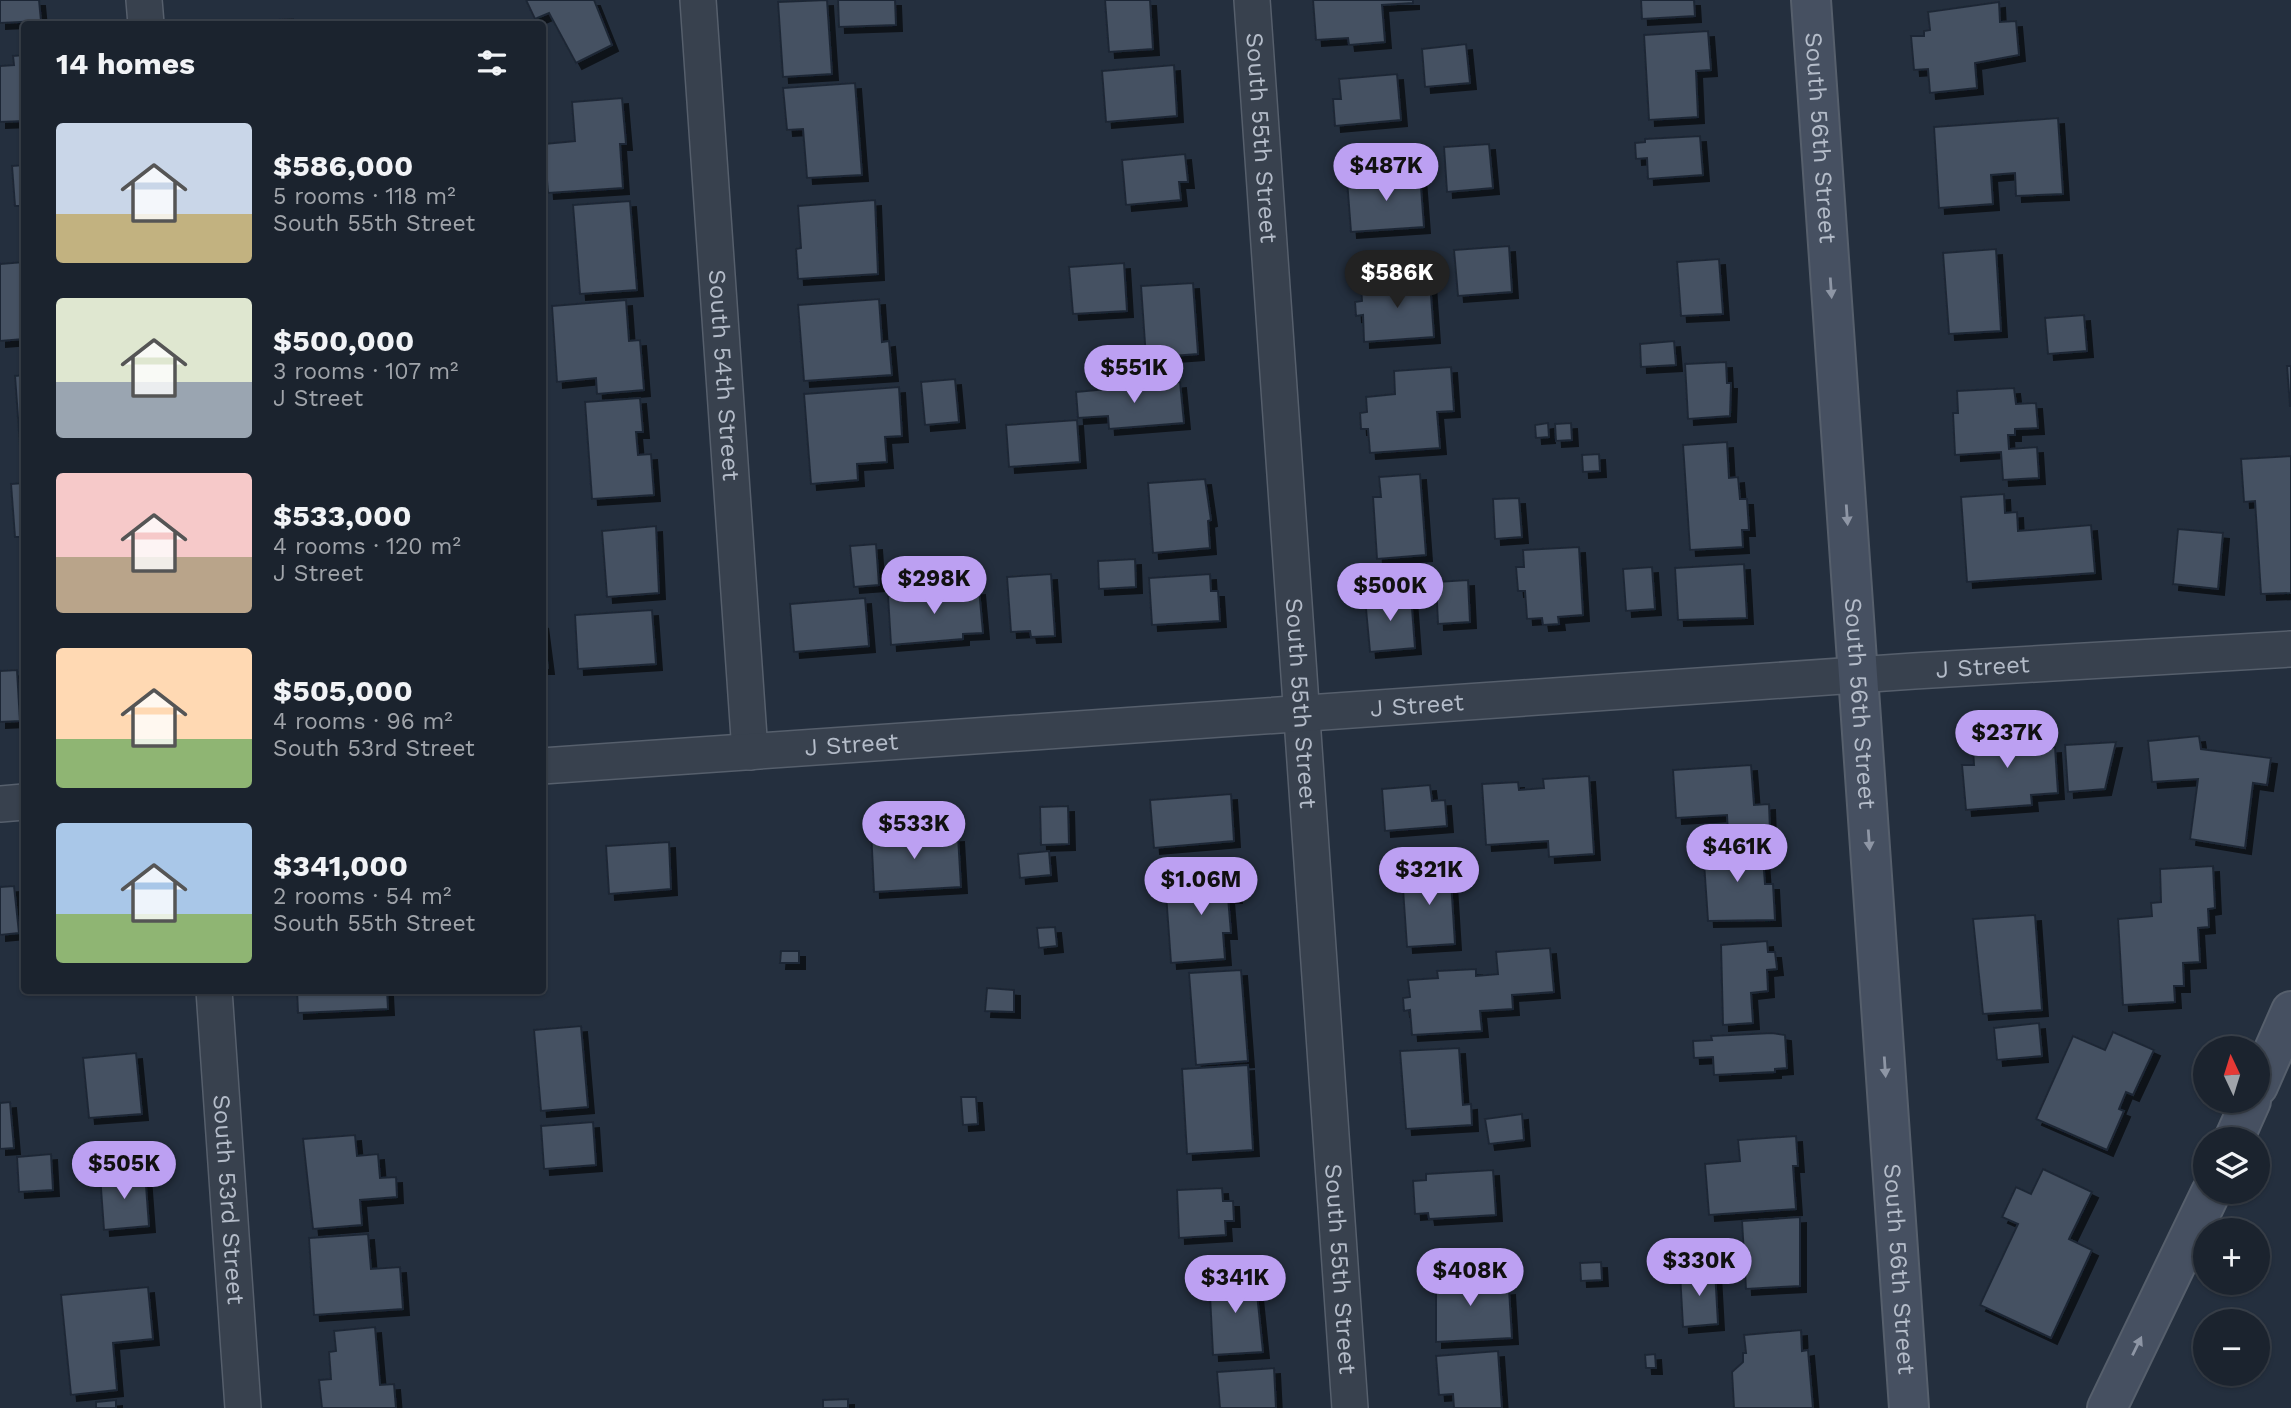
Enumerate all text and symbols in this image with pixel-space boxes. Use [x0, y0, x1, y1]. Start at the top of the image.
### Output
street label: South 55th Street [1240, 31, 1283, 244]
street label: South 56th Street [1799, 31, 1842, 244]
icon: filters [473, 44, 511, 82]
text: 14 homes [56, 46, 195, 81]
pin: $487K [1337, 144, 1435, 203]
text: $586,000 [273, 148, 413, 183]
icon: home [112, 151, 196, 235]
text: $487K [1349, 152, 1423, 179]
text: 5 rooms · 118 m² [273, 183, 456, 210]
text: South 55th Street [273, 210, 475, 237]
pin: $586K [1348, 250, 1446, 310]
text: $586K [1361, 259, 1433, 286]
street label: South 54th Street [703, 269, 745, 482]
one-way arrow [1826, 277, 1837, 299]
text: $500,000 [273, 323, 414, 358]
icon: home [112, 326, 196, 410]
pin: $551K [1085, 346, 1183, 405]
text: $551K [1100, 354, 1168, 381]
text: 3 rooms · 107 m² [273, 358, 459, 385]
text: J Street [273, 385, 363, 412]
text: $533,000 [273, 498, 412, 533]
icon: home [112, 501, 196, 585]
one-way arrow [1841, 504, 1852, 526]
text: 4 rooms · 120 m² [273, 533, 461, 560]
pin: $298K [885, 556, 983, 616]
text: J Street [273, 560, 363, 587]
pin: $500K [1341, 564, 1439, 623]
text: $298K [898, 565, 970, 592]
text: $500K [1353, 572, 1427, 599]
street label: South 55th Street [1280, 597, 1322, 810]
street label: South 56th Street [1839, 597, 1881, 810]
street label: J Street [1935, 650, 2030, 684]
text: $505,000 [273, 673, 413, 708]
icon: home [112, 676, 196, 760]
street label: J Street [1369, 688, 1465, 723]
text: 4 rooms · 96 m² [273, 708, 453, 735]
pin: $237K [1958, 710, 2056, 770]
text: $237K [1971, 719, 2043, 746]
street label: J Street [803, 727, 899, 762]
text: South 53rd Street [273, 735, 475, 762]
pin: $533K [865, 802, 963, 861]
text: $533K [878, 810, 950, 837]
pin: $461K [1688, 824, 1786, 884]
one-way arrow [1864, 829, 1875, 851]
text: $461K [1702, 833, 1772, 860]
text: $341,000 [273, 848, 408, 883]
pin: $321K [1380, 848, 1478, 907]
icon: home [112, 851, 196, 935]
text: $321K [1395, 856, 1463, 883]
pin: $1.06M [1144, 858, 1258, 917]
text: $1.06M [1160, 866, 1242, 893]
text: 2 rooms · 54 m² [273, 883, 451, 910]
text: South 55th Street [273, 910, 475, 937]
north arrow [2193, 1036, 2270, 1113]
map controls [2193, 1036, 2270, 1386]
one-way arrow [1880, 1056, 1891, 1078]
street label: South 53rd Street [207, 1093, 250, 1306]
button: layers [2193, 1127, 2270, 1204]
pin: $505K [75, 1142, 173, 1201]
text: $505K [88, 1150, 160, 1177]
street label: South 56th Street [1878, 1162, 1921, 1375]
street label: South 55th Street [1319, 1163, 1362, 1375]
button: + [2193, 1218, 2270, 1295]
pin: $330K [1650, 1238, 1748, 1298]
text: $330K [1663, 1247, 1735, 1274]
pin: $408K [1421, 1248, 1519, 1308]
pin: $341K [1186, 1256, 1284, 1315]
text: $408K [1433, 1257, 1507, 1284]
text: $341K [1201, 1264, 1269, 1291]
button: − [2193, 1309, 2270, 1386]
one-way arrow [2131, 1336, 2142, 1356]

